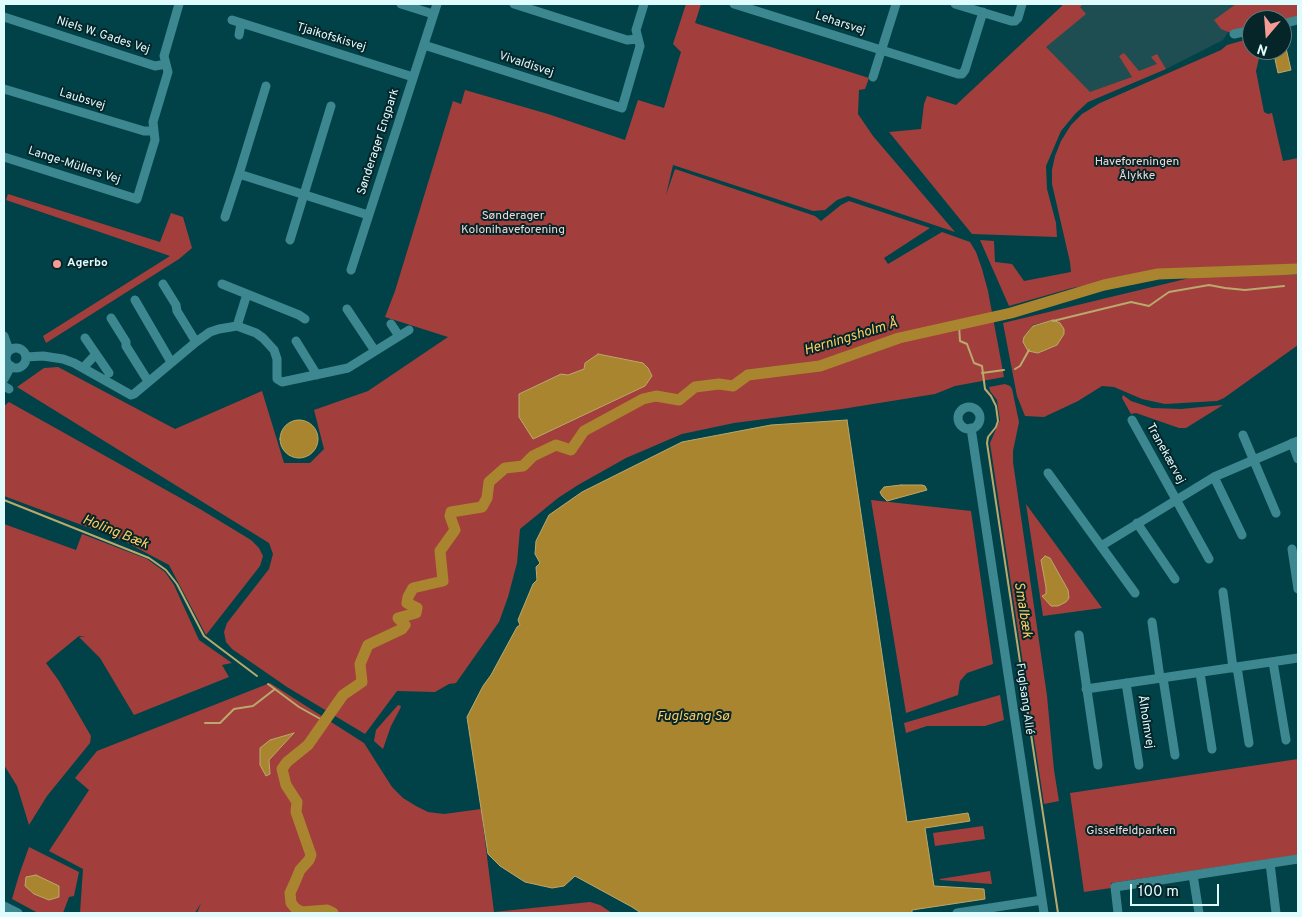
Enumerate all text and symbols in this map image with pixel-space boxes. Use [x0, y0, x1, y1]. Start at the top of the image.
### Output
street label: Leharsvej [813, 9, 867, 39]
north arrow [1242, 10, 1292, 60]
street label: Niels W. Gades Vej [55, 14, 151, 58]
street label: Tjaikofskisvej [295, 21, 367, 55]
text: N [1255, 39, 1270, 58]
street label: Vivaldisvej [497, 49, 555, 81]
street label: Laubsvej [57, 86, 107, 114]
street label: Sønderager Engpark [355, 87, 403, 197]
street label: Lange-Müllers Vej [26, 144, 122, 188]
park label: Haveforeningen Ålykke [1095, 156, 1179, 184]
park label: Sønderager Kolonihaveforening [461, 210, 565, 238]
place label: Agerbo [67, 257, 108, 271]
marker: Agerbo [51, 258, 63, 270]
water label: Herningsholm Å [802, 316, 900, 360]
street label: Tranekærvej [1142, 421, 1188, 487]
water label: Holing Bæk [80, 512, 150, 554]
water label: Smalbæk [1009, 581, 1035, 639]
street label: Fuglsang Allé [1012, 662, 1036, 736]
street label: Ålholmvej [1134, 694, 1156, 750]
water label: Fuglsang Sø [657, 709, 729, 725]
park label: Gisselfeldparken [1086, 825, 1176, 839]
scale bar [1132, 874, 1221, 906]
text: 100 m [1138, 883, 1179, 902]

